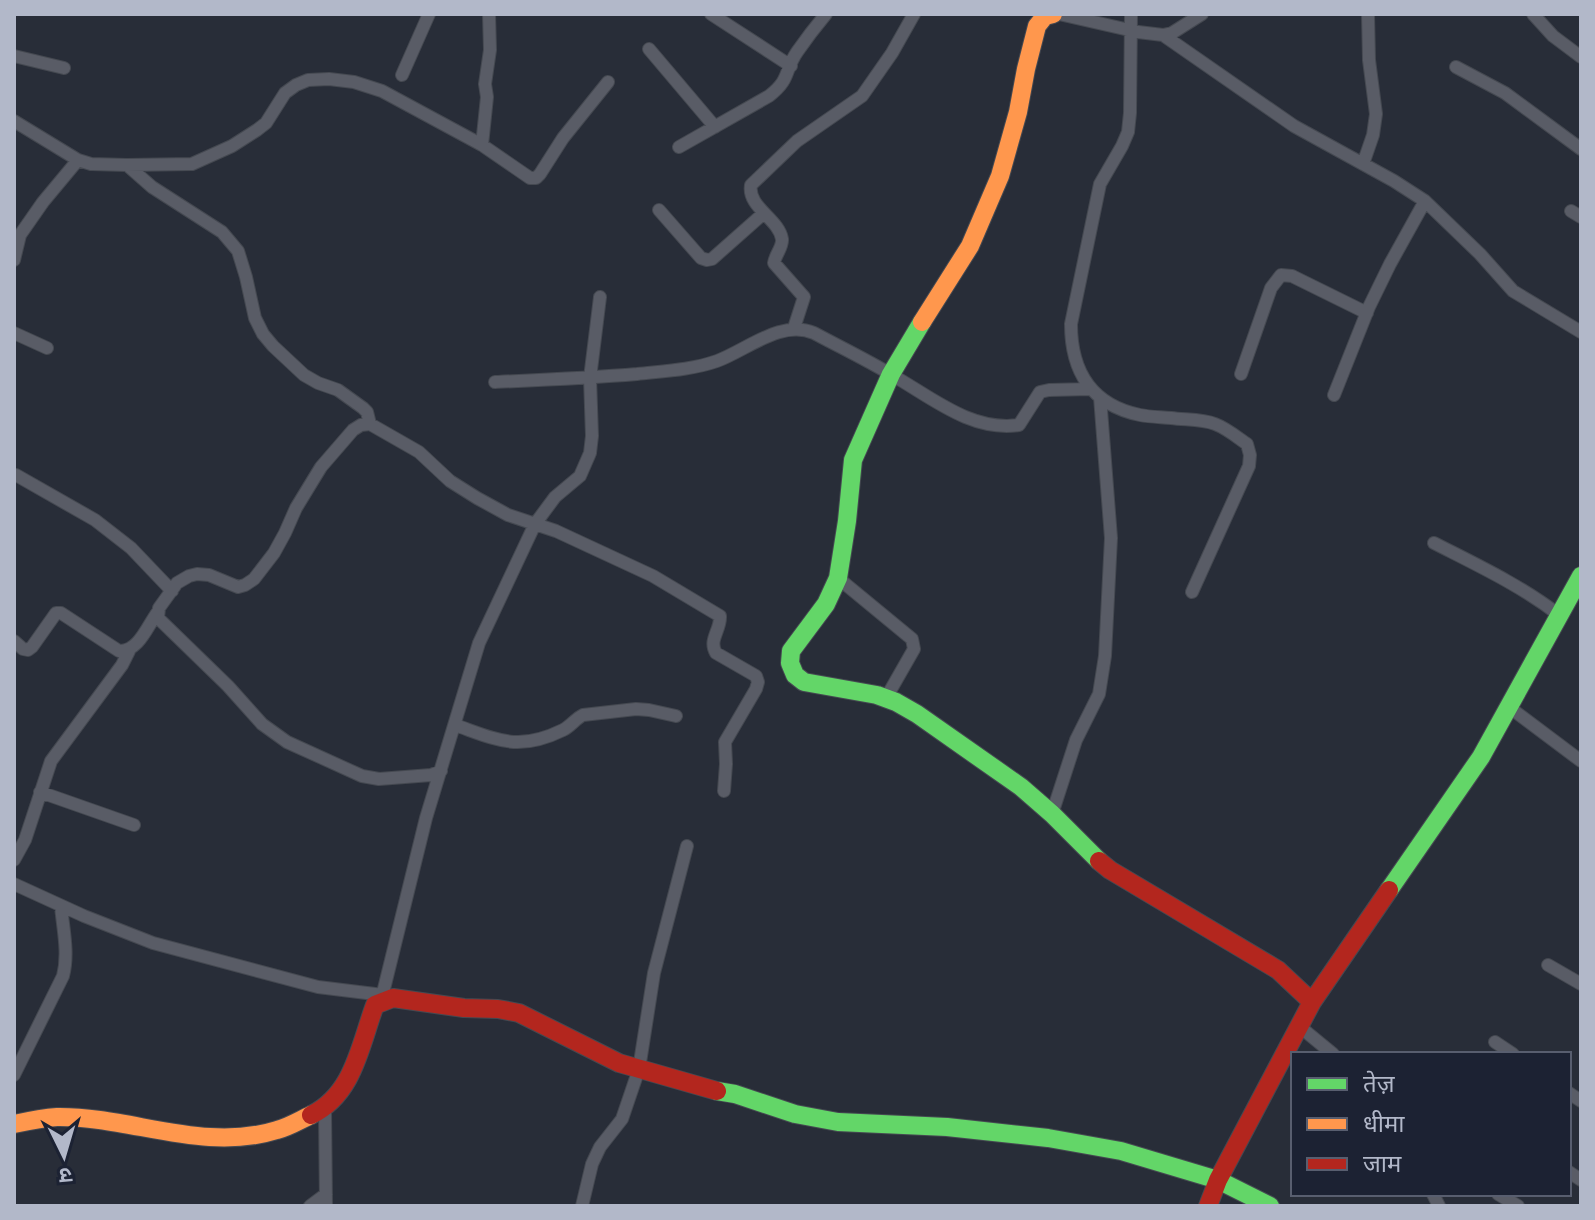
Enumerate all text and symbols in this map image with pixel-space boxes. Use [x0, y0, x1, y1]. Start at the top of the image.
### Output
legend [1291, 1052, 1571, 1196]
text: तेज़ [1363, 1067, 1396, 1099]
text: धीमा [1363, 1107, 1405, 1139]
north arrow [24, 1116, 104, 1196]
text: जाम [1363, 1147, 1402, 1179]
text: उ [57, 1160, 73, 1192]

